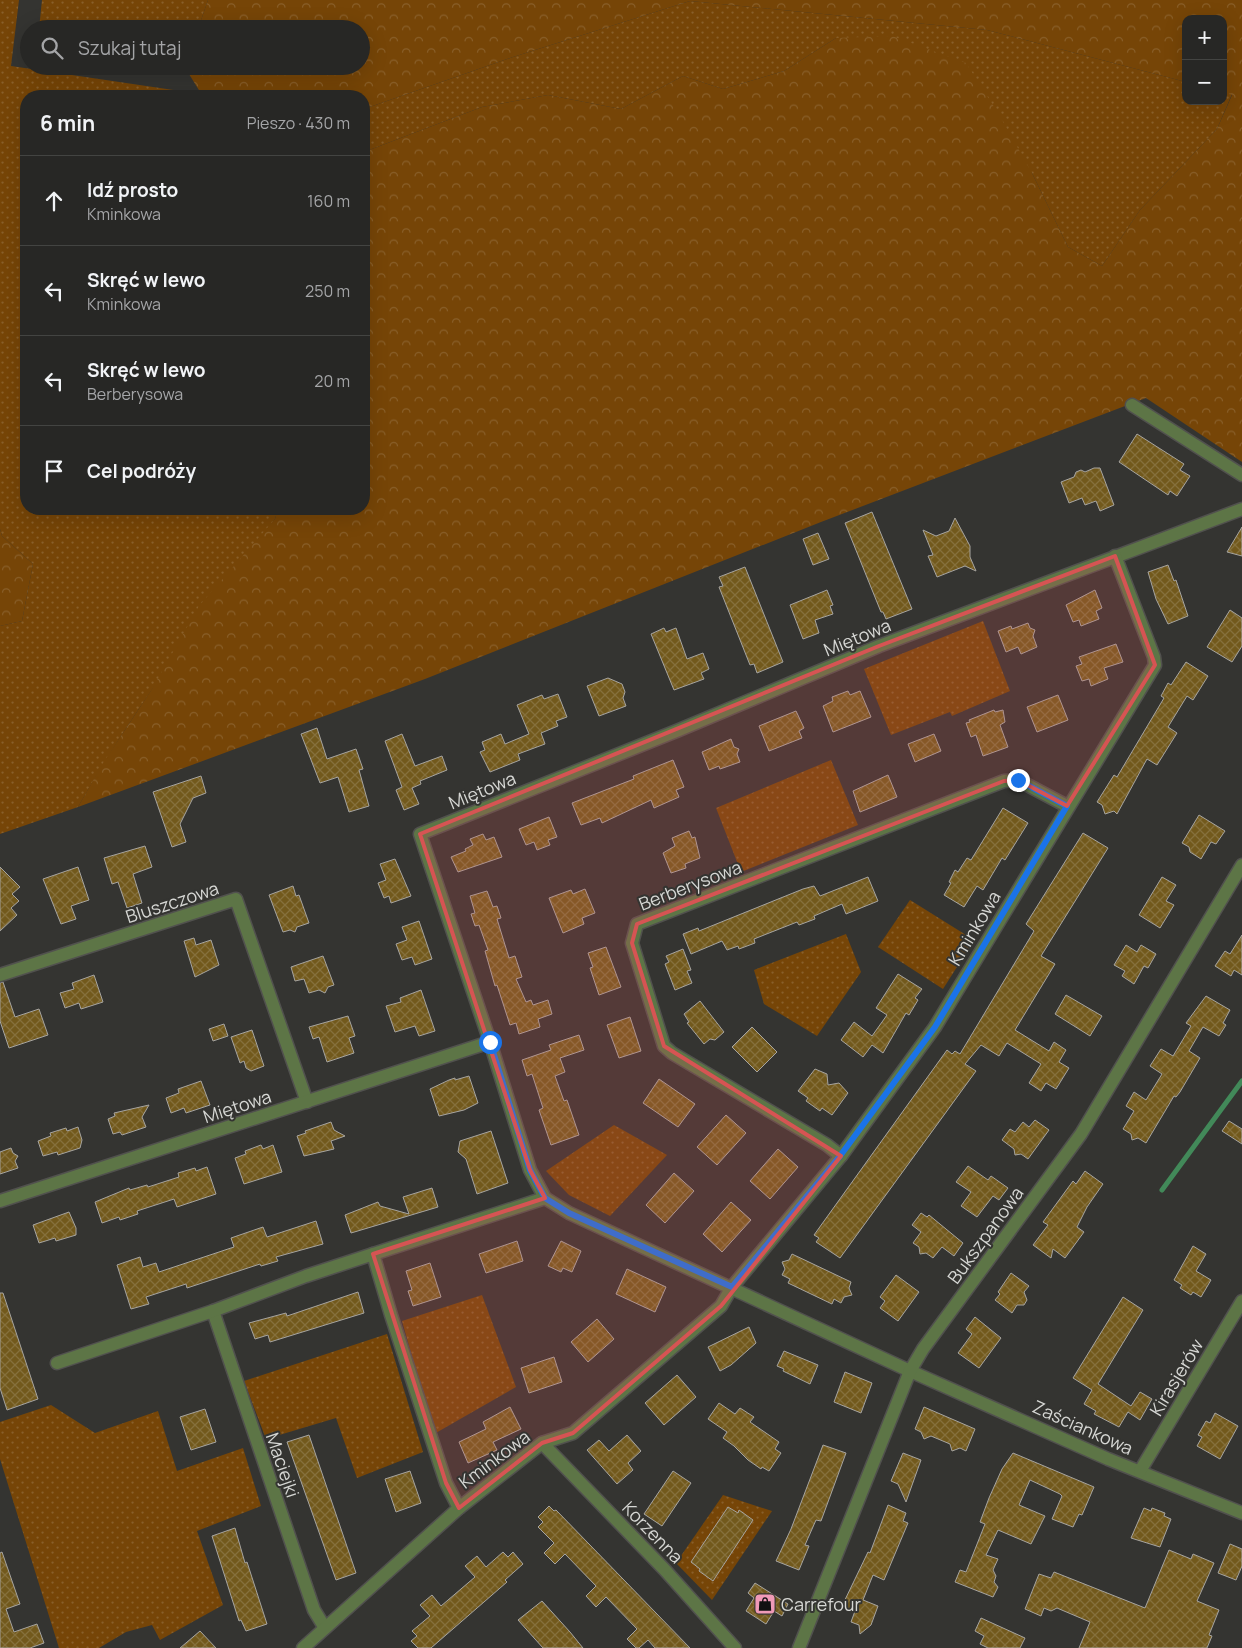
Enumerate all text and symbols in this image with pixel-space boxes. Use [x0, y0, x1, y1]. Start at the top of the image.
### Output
map controls [1182, 15, 1227, 105]
button: + [1182, 15, 1227, 60]
search box [20, 20, 370, 75]
icon: search [38, 34, 66, 62]
text: Szukaj tutaj [78, 35, 181, 61]
button: − [1182, 60, 1227, 105]
text: 6 min [40, 109, 95, 137]
text: Pieszo · 430 m [247, 112, 350, 134]
text: Idź prosto [87, 177, 178, 203]
icon: ahead [40, 187, 68, 215]
text: 160 m [307, 190, 350, 212]
text: Kminkowa [87, 203, 161, 225]
text: Skręć w lewo [87, 267, 206, 293]
icon: left [40, 277, 68, 305]
text: 250 m [305, 280, 350, 302]
text: Kminkowa [87, 293, 161, 315]
text: Skręć w lewo [87, 357, 206, 383]
icon: left [40, 367, 68, 395]
text: 20 m [314, 370, 350, 392]
text: Berberysowa [87, 383, 183, 405]
icon: arrive [40, 457, 68, 485]
text: Cel podróży [87, 458, 196, 484]
street label: Miętowa [820, 613, 894, 661]
street label: Miętowa [445, 766, 519, 814]
route end [1007, 769, 1030, 792]
street label: Berberysowa [635, 854, 745, 916]
street label: Bluszczowa [122, 876, 222, 928]
street label: Kminkowa [942, 886, 1006, 970]
route start [479, 1031, 502, 1054]
street label: Miętowa [200, 1084, 274, 1128]
street label: Bukszpanowa [942, 1182, 1028, 1288]
street label: Kirasjerów [1144, 1334, 1209, 1420]
street label: Zaściankowa [1029, 1394, 1137, 1460]
street label: Kminkowa [454, 1424, 534, 1494]
street label: Maciejki [261, 1429, 305, 1501]
street label: Korzenna [617, 1496, 689, 1568]
shop icon: Carrefour [753, 1592, 777, 1616]
place label: Carrefour [781, 1592, 862, 1616]

